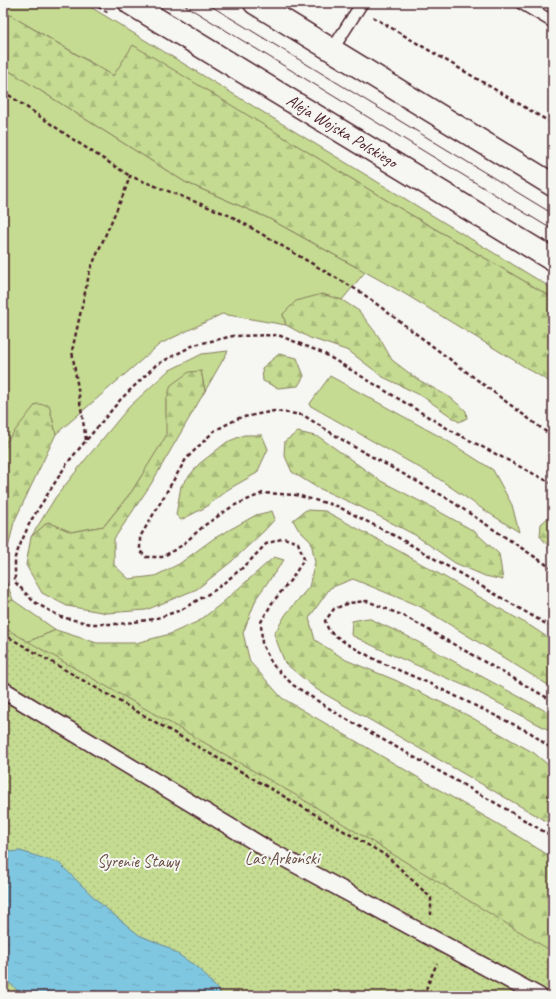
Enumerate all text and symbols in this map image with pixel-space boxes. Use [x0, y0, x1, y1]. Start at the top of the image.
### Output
street label: Aleja Wojska Polskiego [283, 90, 403, 173]
park label: Las Arkoński [245, 848, 321, 869]
park label: Syrenie Stawy [97, 851, 180, 872]

